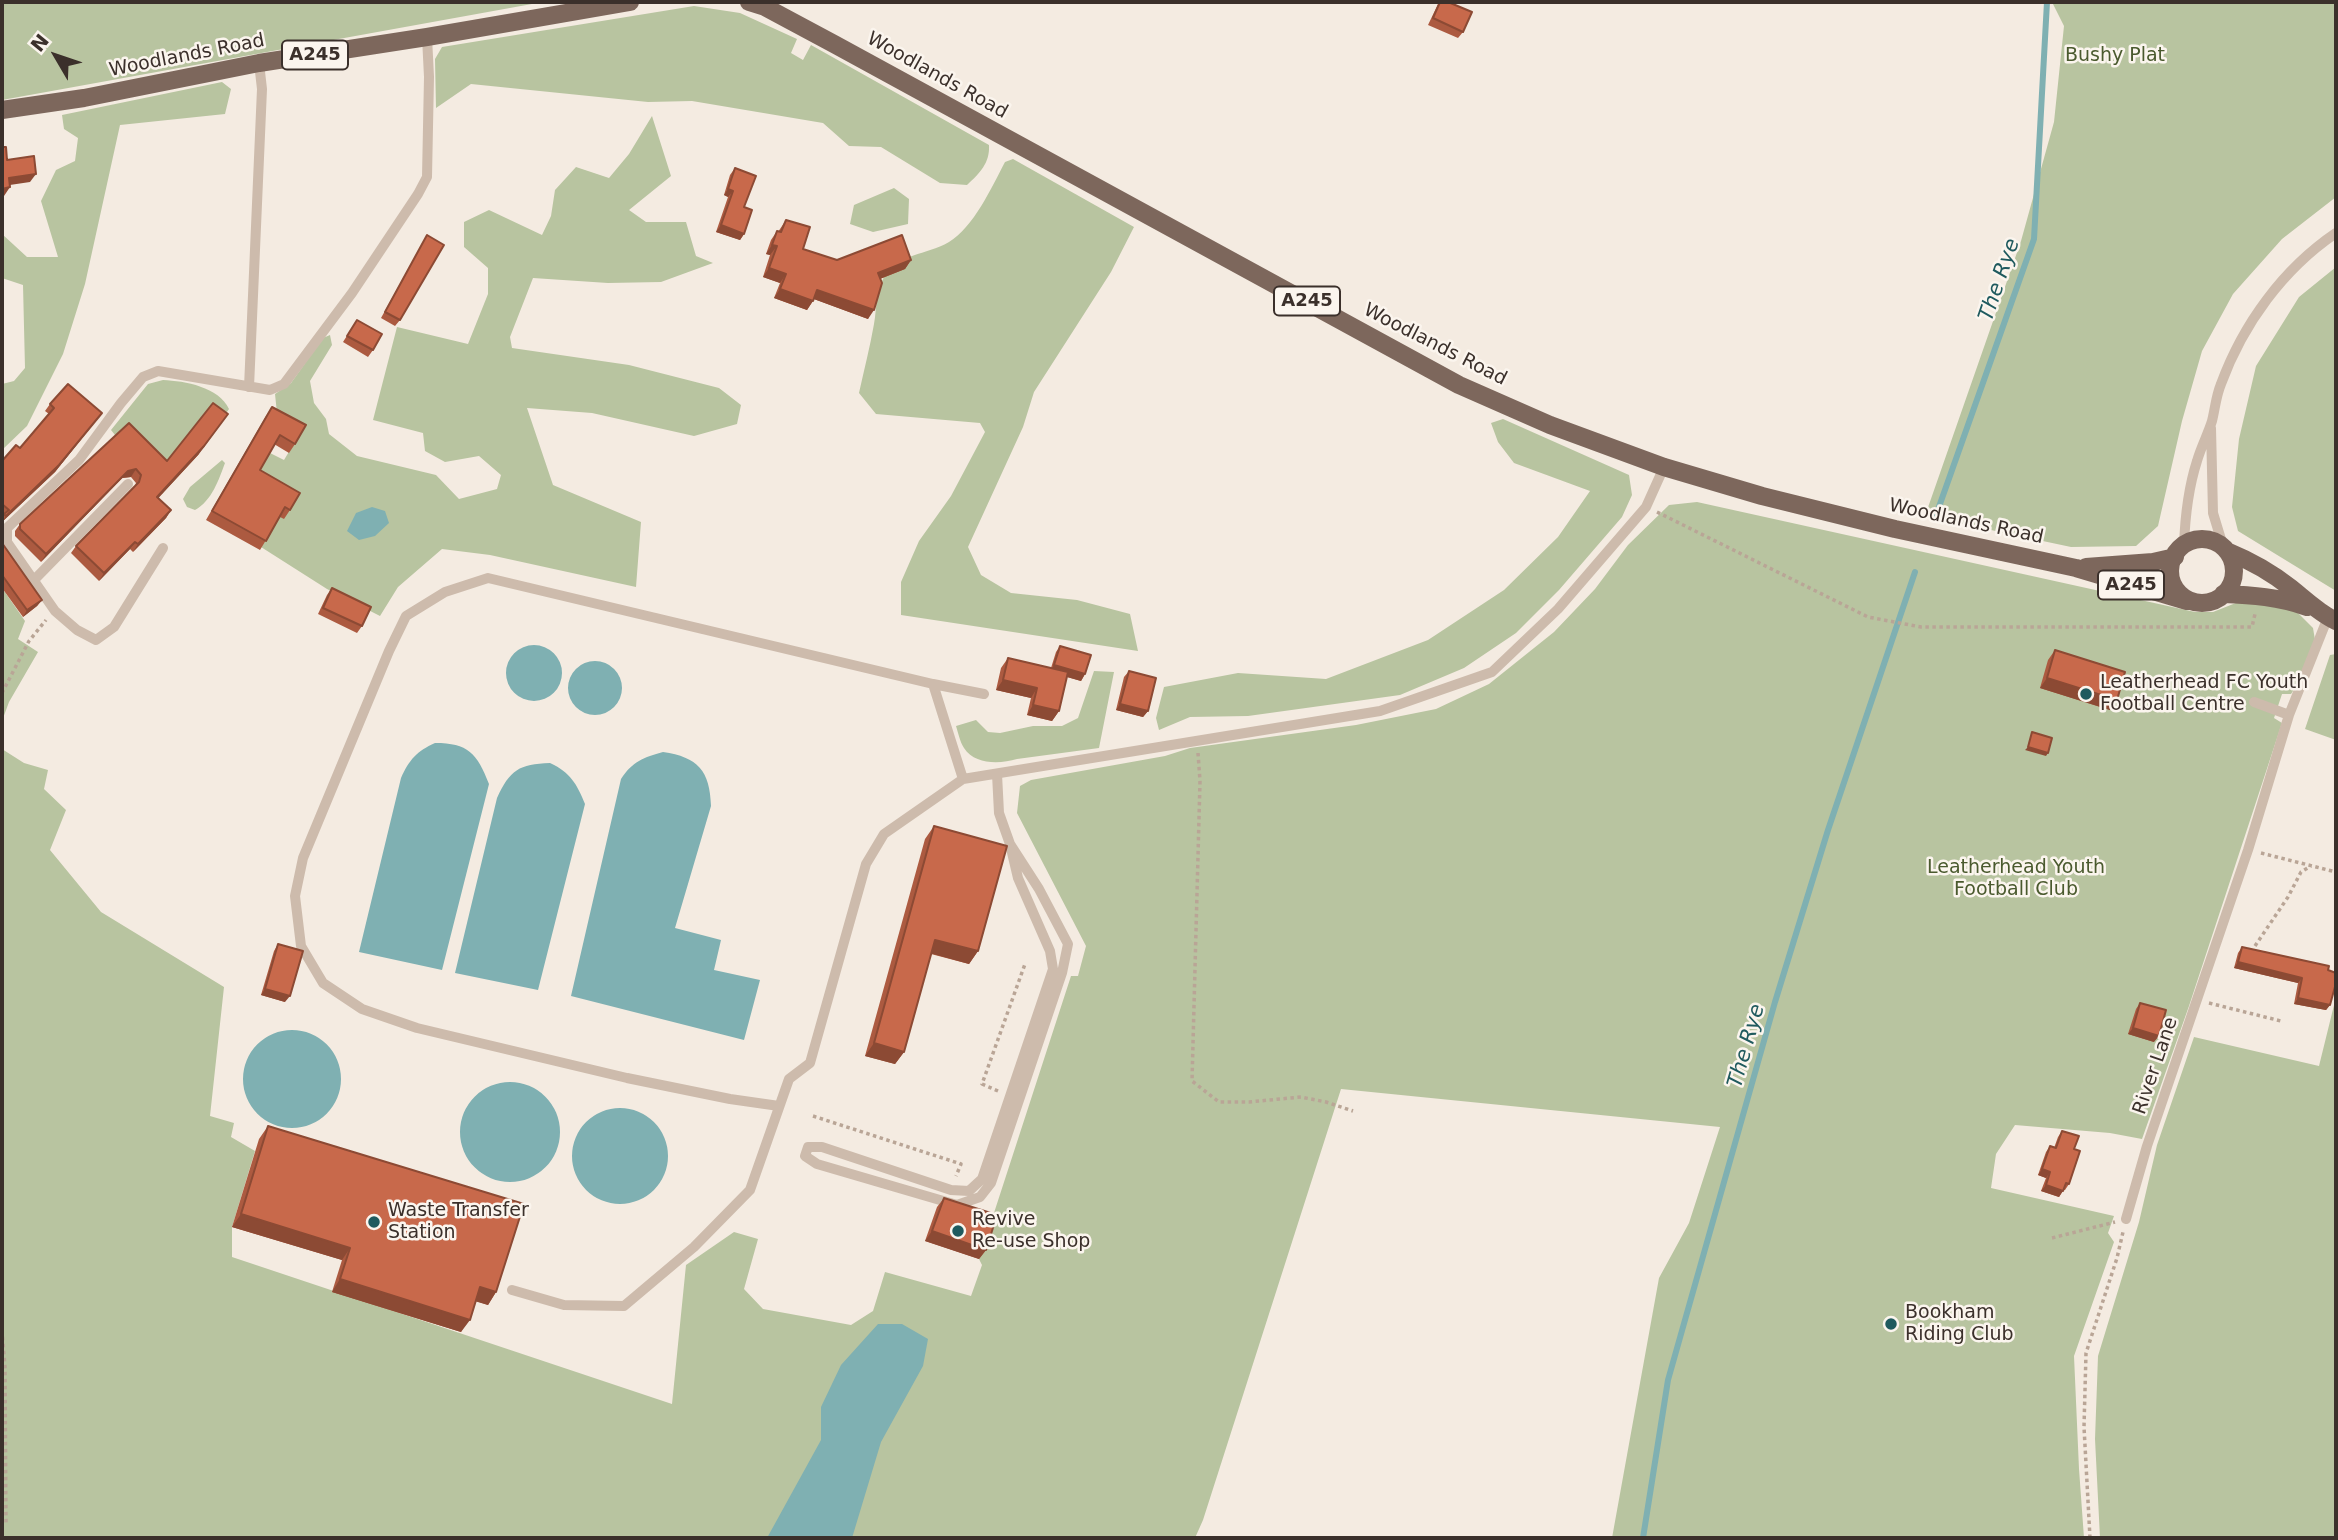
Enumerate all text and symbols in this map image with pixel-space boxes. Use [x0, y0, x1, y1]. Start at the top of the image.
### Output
north arrow [21, 21, 91, 91]
street label: Woodlands Road [863, 28, 1011, 124]
text: N [26, 30, 53, 56]
street label: Woodlands Road [107, 30, 267, 82]
road number: A245 [282, 40, 348, 70]
park label: Bushy Plat [2065, 45, 2165, 67]
water label: The Rye [1974, 235, 2026, 325]
road number: A245 [1274, 286, 1340, 316]
street label: Woodlands Road [1360, 299, 1510, 391]
street label: Woodlands Road [1887, 494, 2045, 550]
road number: A245 [2098, 570, 2164, 600]
place label: Leatherhead FC Youth Football Centre [2100, 672, 2308, 716]
marker: Leatherhead FC Youth Football Centre [2078, 686, 2094, 702]
park label: Leatherhead Youth Football Club [1927, 857, 2105, 901]
water label: The Rye [1723, 1001, 1771, 1091]
street label: River Lane [2129, 1014, 2183, 1118]
place label: Waste Transfer Station [388, 1200, 529, 1244]
place label: Revive Re-use Shop [972, 1209, 1090, 1253]
marker: Waste Transfer Station [366, 1214, 382, 1230]
marker: Revive Re-use Shop [950, 1223, 966, 1239]
place label: Bookham Riding Club [1905, 1302, 2014, 1346]
marker: Bookham Riding Club [1883, 1316, 1899, 1332]

